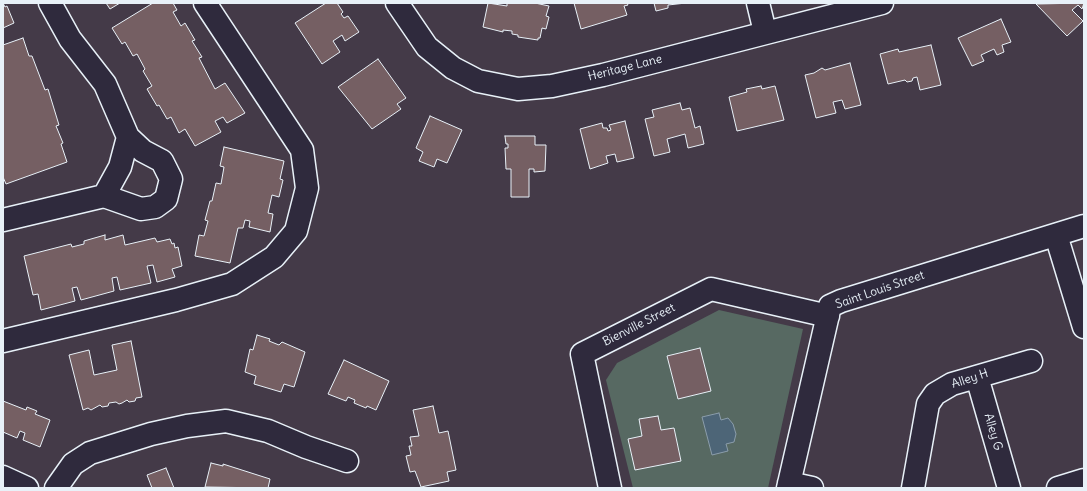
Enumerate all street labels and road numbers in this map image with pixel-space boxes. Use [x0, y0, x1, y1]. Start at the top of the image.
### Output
street label: Heritage Lane [586, 52, 664, 84]
street label: Saint Louis Street [834, 268, 926, 312]
street label: Bienville Street [600, 301, 678, 349]
street label: Alley H [950, 366, 990, 392]
street label: Alley G [981, 412, 1005, 452]

